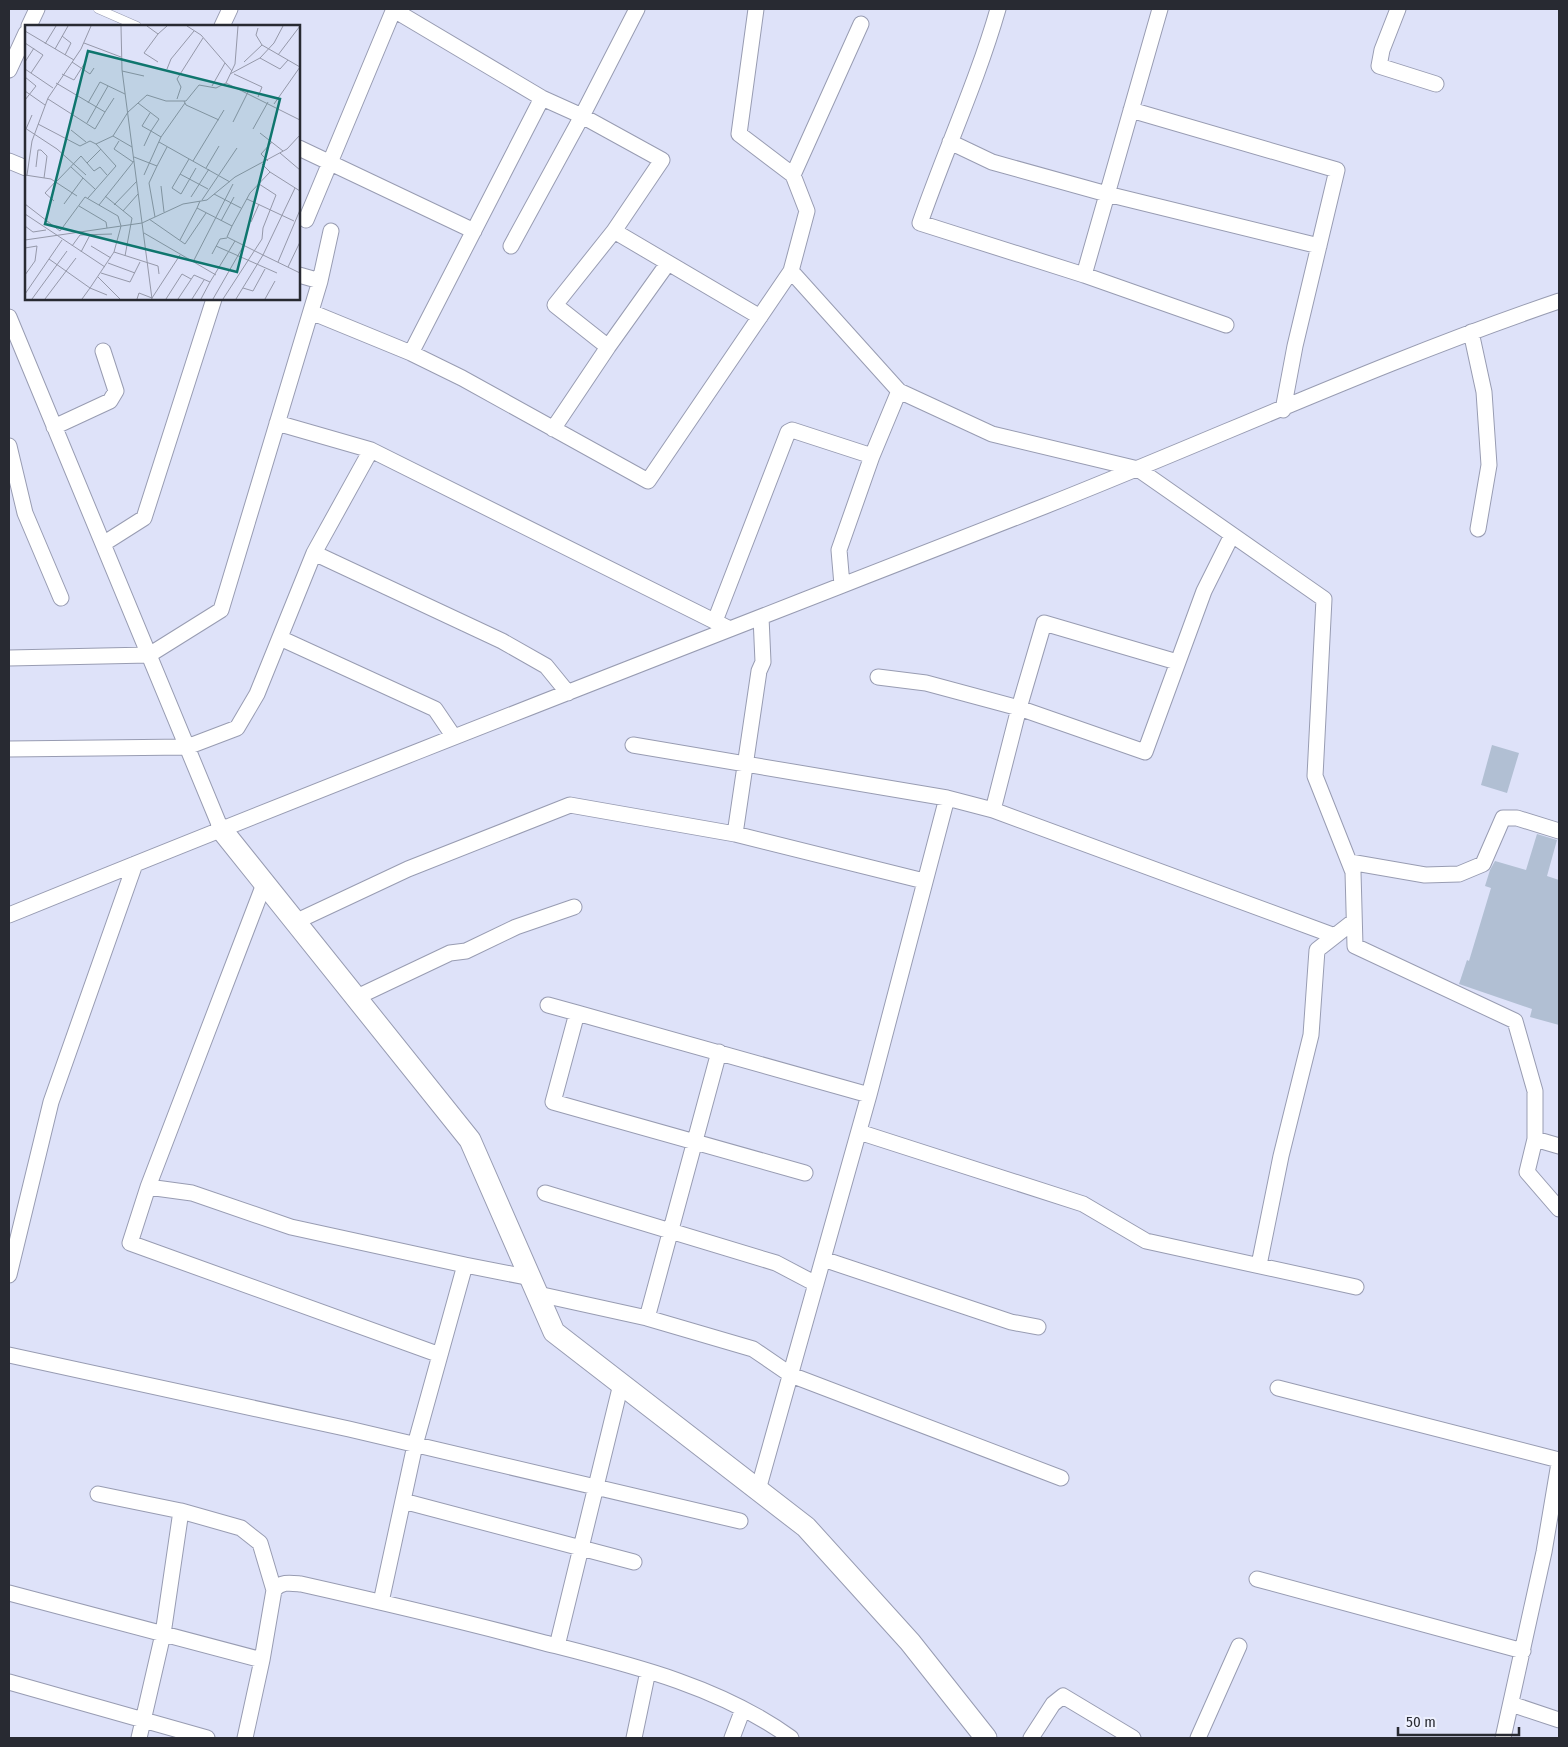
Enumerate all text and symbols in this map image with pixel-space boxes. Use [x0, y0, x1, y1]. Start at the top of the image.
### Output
inset map [25, 25, 300, 300]
scale bar [1398, 1704, 1519, 1736]
text: 50 m [1406, 1713, 1436, 1731]

